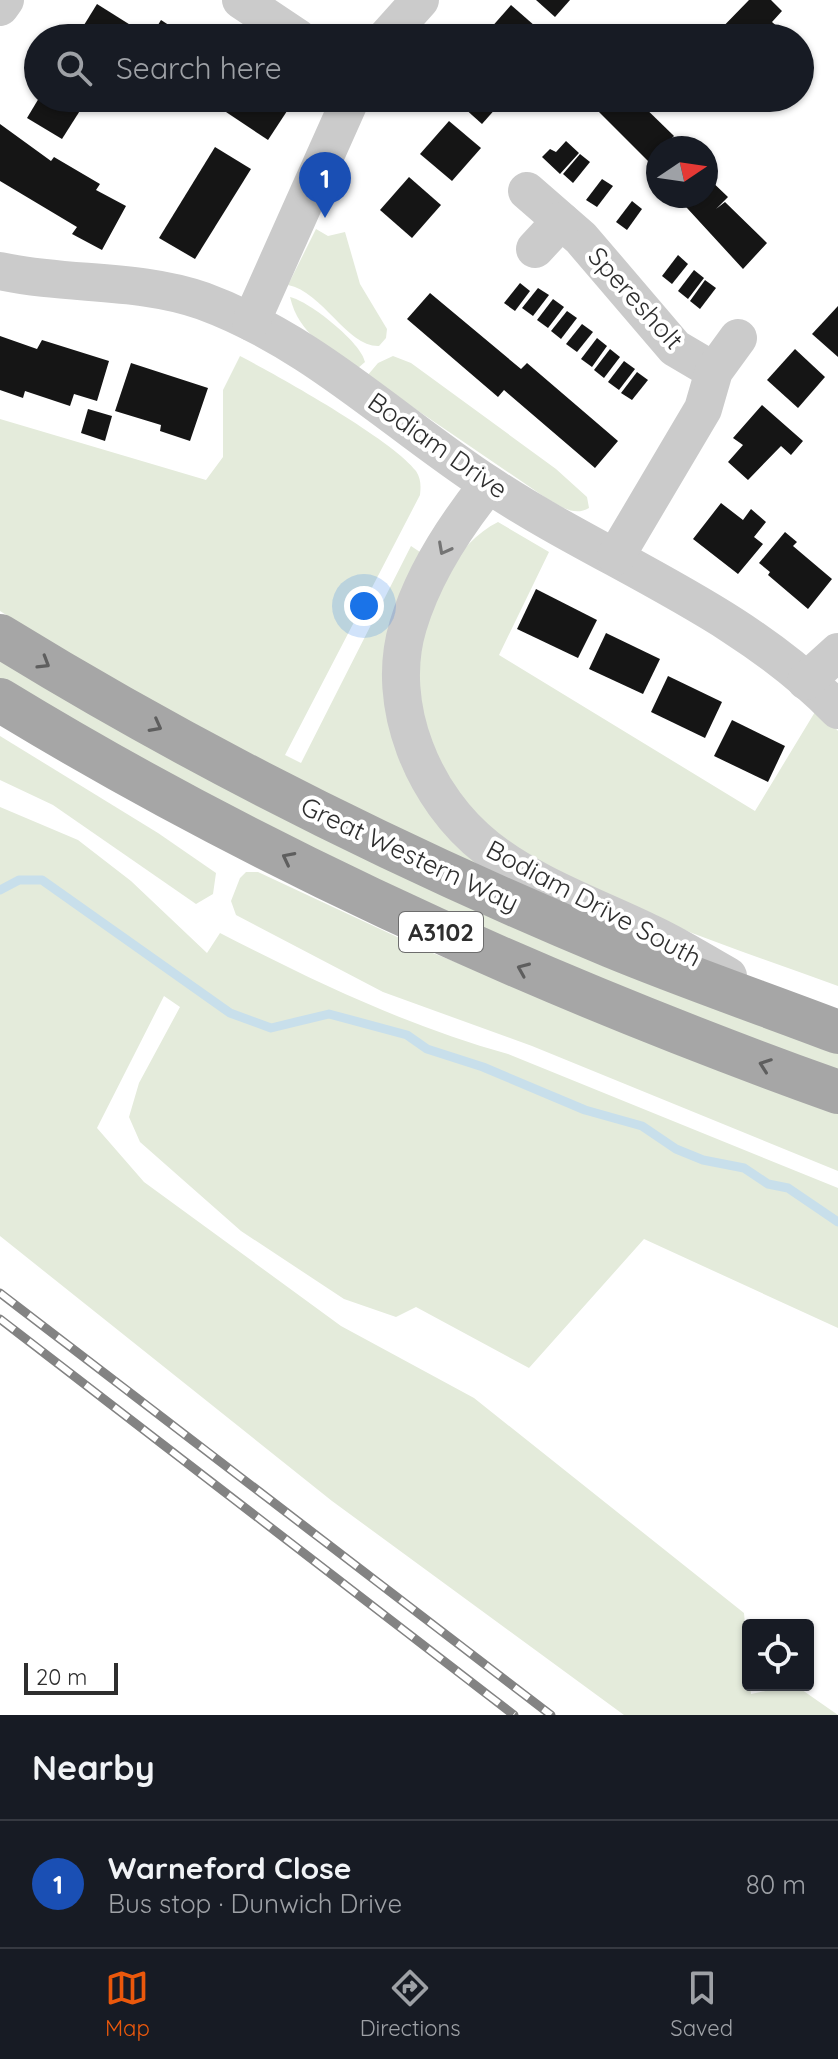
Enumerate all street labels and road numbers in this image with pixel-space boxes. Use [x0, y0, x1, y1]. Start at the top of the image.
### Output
street label: Speresholt [581, 240, 691, 356]
street label: Bodiam Drive [362, 385, 514, 505]
street label: Great Western Way [296, 789, 524, 919]
street label: Bodiam Drive South [481, 832, 707, 974]
road number: A3102 [399, 912, 483, 952]

